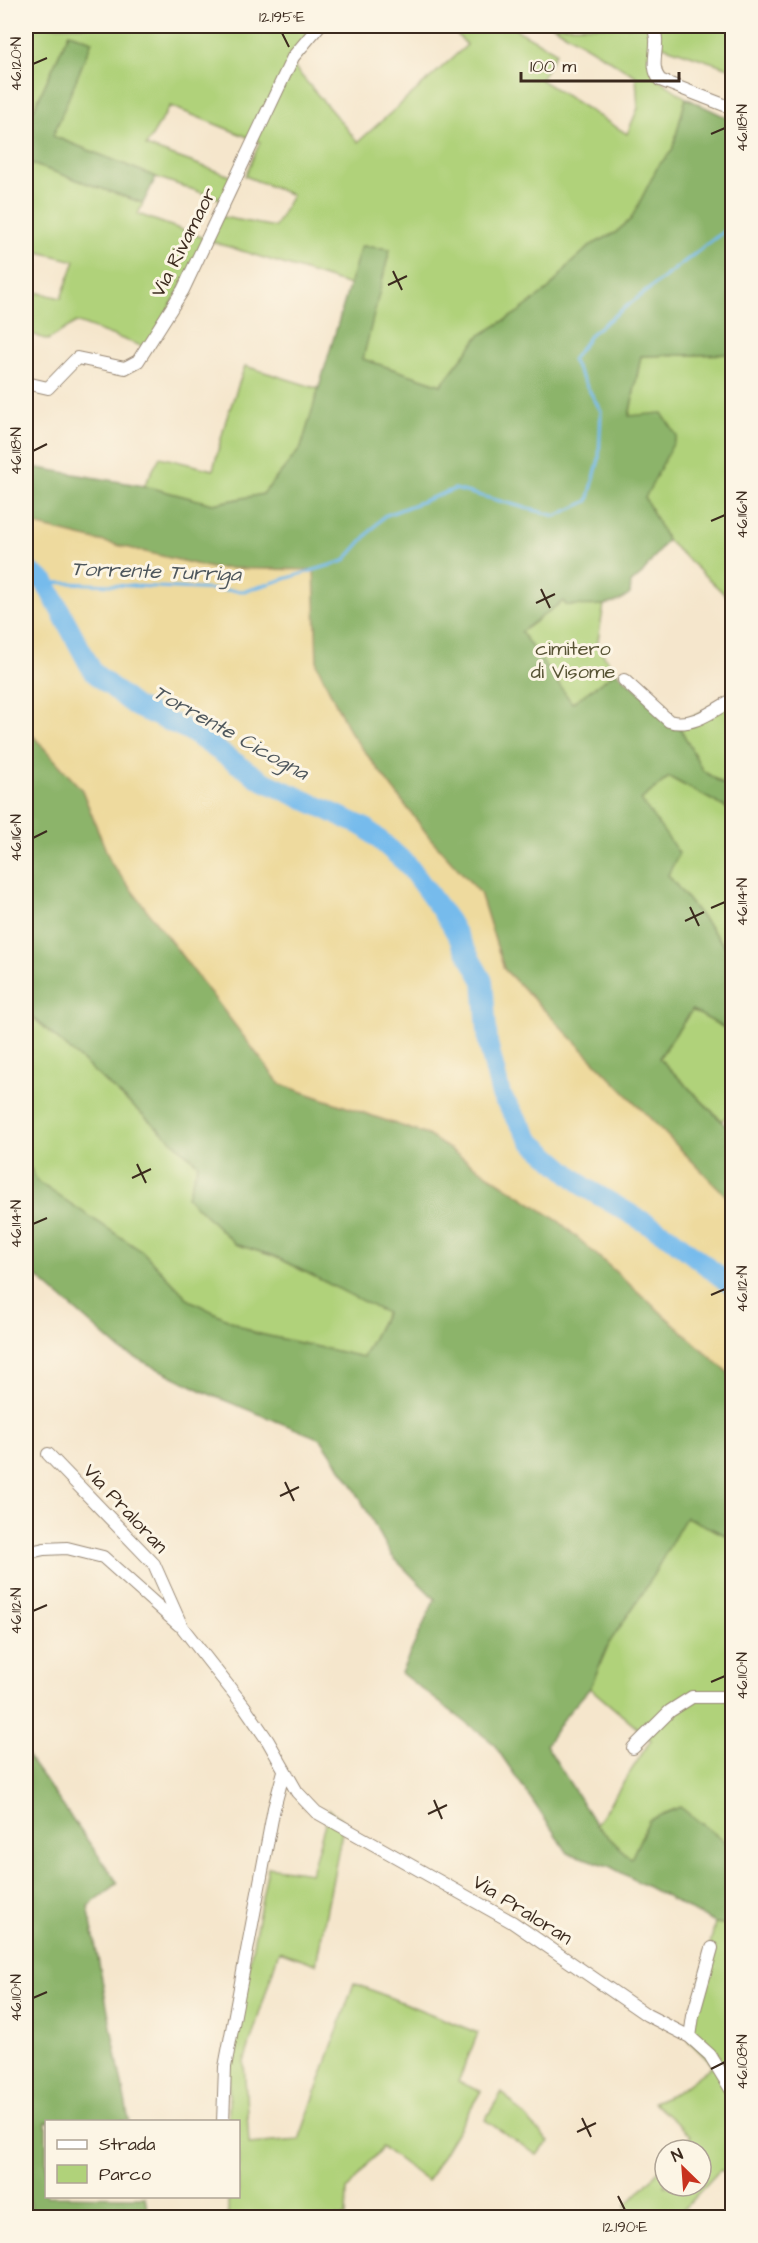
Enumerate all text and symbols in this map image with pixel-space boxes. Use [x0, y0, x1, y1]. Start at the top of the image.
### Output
text: 12.195°E [259, 7, 305, 28]
text: 46.120°N [6, 37, 27, 91]
scale bar [521, 45, 678, 83]
text: 100 m [530, 54, 576, 79]
text: 46.118°N [732, 104, 753, 152]
street label: Via Rivamaor [144, 183, 224, 302]
text: 46.118°N [6, 427, 27, 475]
text: 46.116°N [732, 491, 753, 539]
water label: Torrente Turriga [71, 554, 243, 590]
park label: cimitero di Visome [531, 635, 615, 686]
water label: Torrente Cicogna [147, 678, 315, 789]
text: 46.116°N [6, 814, 27, 862]
text: 46.114°N [732, 878, 753, 926]
text: 46.114°N [6, 1200, 27, 1248]
text: 46.112°N [732, 1266, 753, 1312]
street label: Via Praloran [76, 1458, 174, 1560]
text: 46.112°N [6, 1588, 27, 1634]
text: 46.110°N [732, 1652, 753, 1700]
street label: Via Praloran [467, 1868, 578, 1952]
text: 46.110°N [6, 1974, 27, 2022]
text: 46.108°N [732, 2034, 753, 2090]
legend [45, 2120, 240, 2198]
text: Strada [99, 2132, 155, 2157]
north arrow [653, 2138, 713, 2198]
text: N [668, 2143, 686, 2167]
text: Parco [99, 2162, 151, 2187]
text: 12.190°E [603, 2217, 647, 2238]

